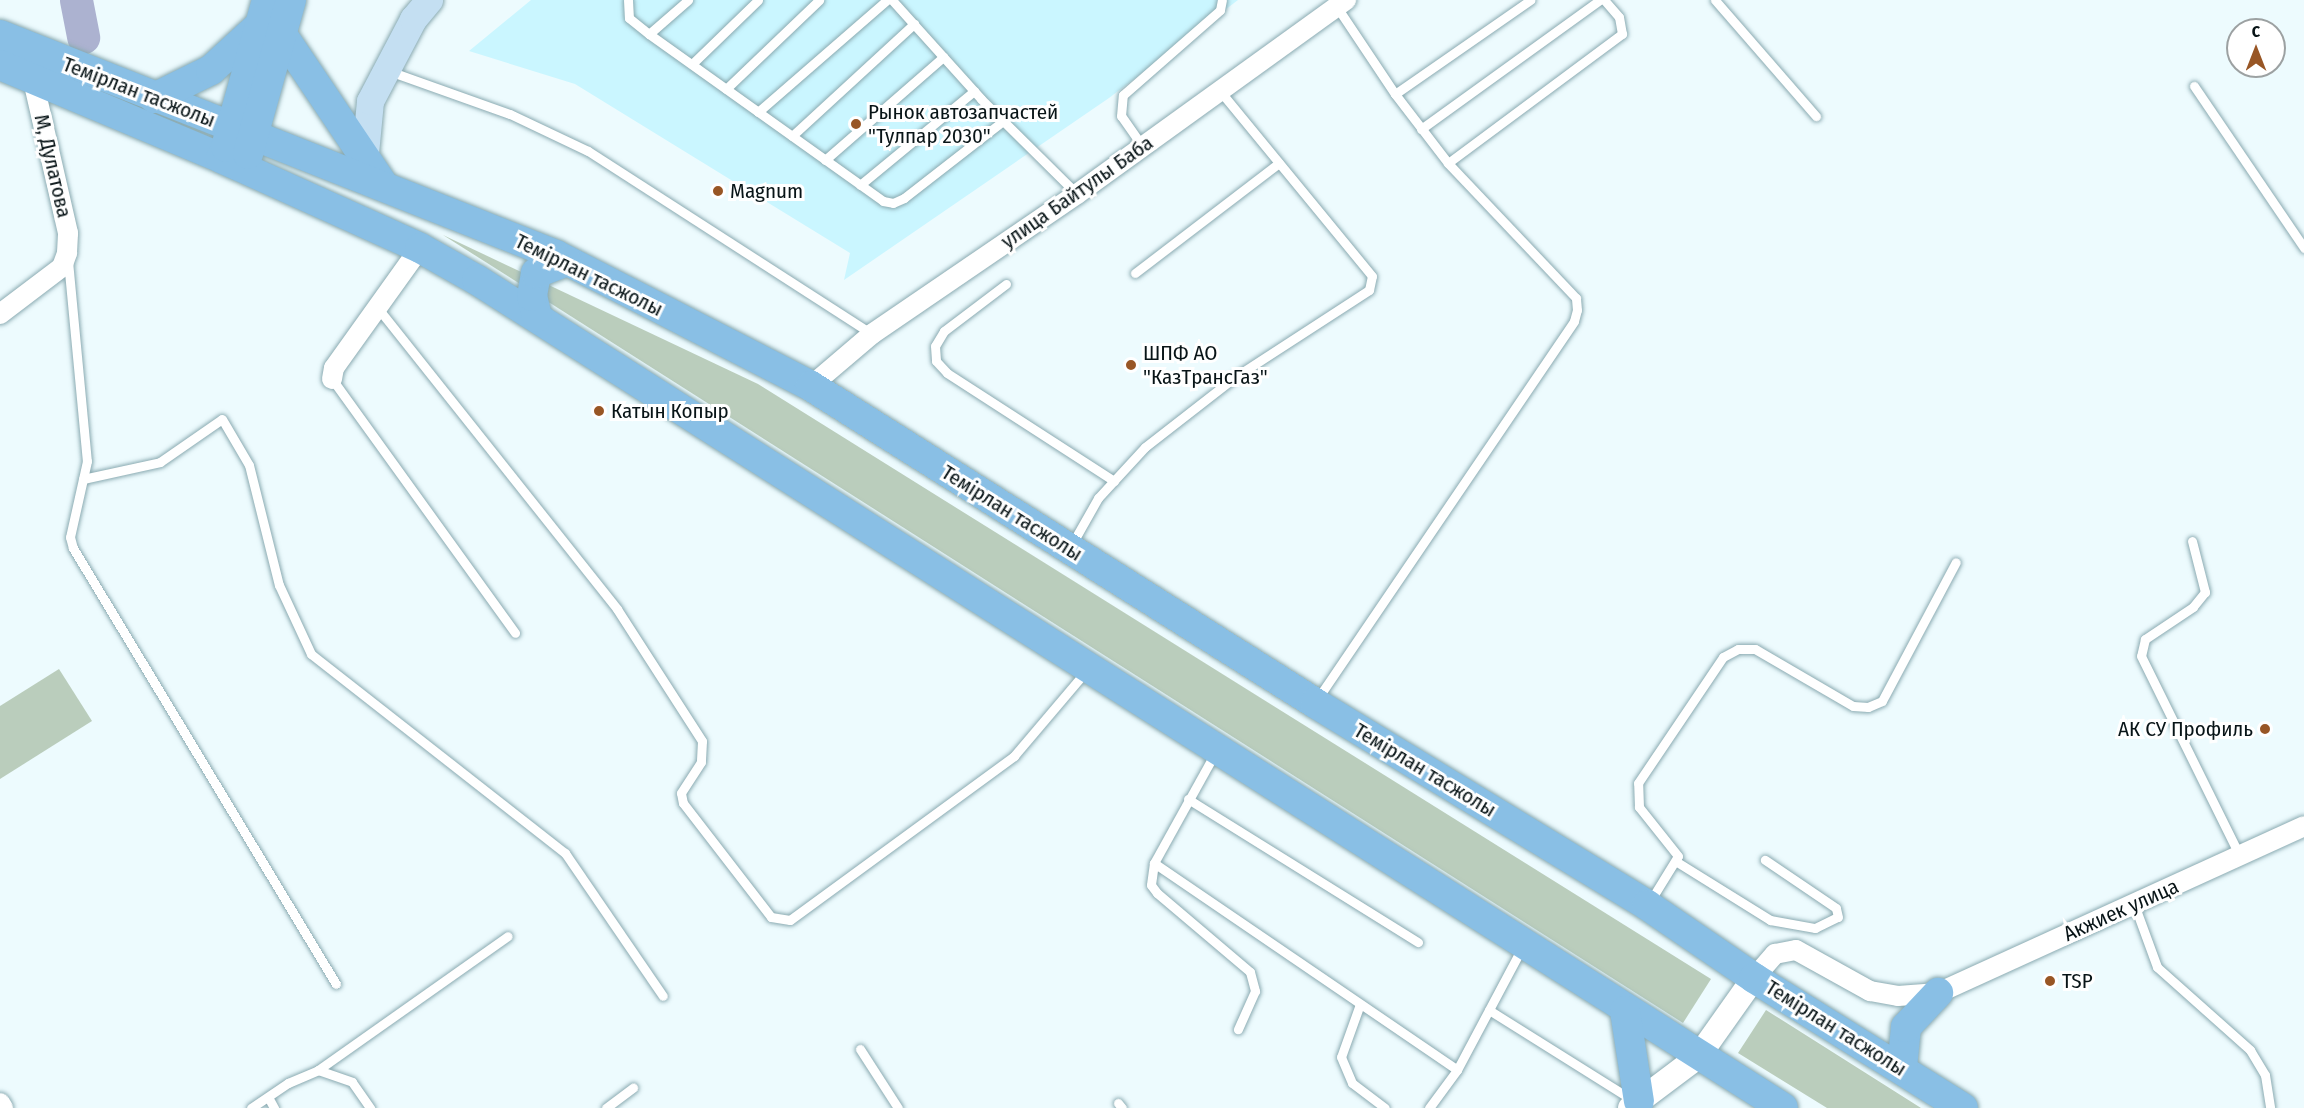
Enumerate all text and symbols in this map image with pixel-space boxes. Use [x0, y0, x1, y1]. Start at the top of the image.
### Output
north arrow [2226, 18, 2286, 78]
text: С [2252, 22, 2260, 41]
street label: Темірлан тасжолы [59, 51, 219, 133]
place label: Рынок автозапчастей "Тулпар 2030" [868, 99, 1058, 149]
street label: М, Дулатова [29, 112, 77, 220]
marker: Рынок автозапчастей "Тулпар 2030" [849, 117, 863, 131]
street label: улица Байтулы Баба [996, 130, 1158, 254]
place label: Magnum [730, 178, 803, 204]
marker: Magnum [711, 184, 725, 198]
street label: Темірлан тасжолы [511, 228, 667, 322]
place label: ШПФ АО "КазТрансГаз" [1143, 340, 1268, 390]
marker: ШПФ АО "КазТрансГаз" [1124, 358, 1138, 372]
place label: Катын Копыр [611, 398, 729, 424]
marker: Катын Копыр [592, 404, 606, 418]
street label: Темірлан тасжолы [937, 460, 1087, 566]
place label: АК СУ Профиль [2118, 716, 2253, 742]
street label: Темірлан тасжолы [1349, 718, 1501, 822]
marker: АК СУ Профиль [2258, 722, 2272, 736]
street label: Акжиек улица [2060, 873, 2182, 947]
place label: TSP [2062, 968, 2093, 994]
marker: TSP [2043, 974, 2057, 988]
street label: Темірлан тасжолы [1761, 975, 1911, 1081]

